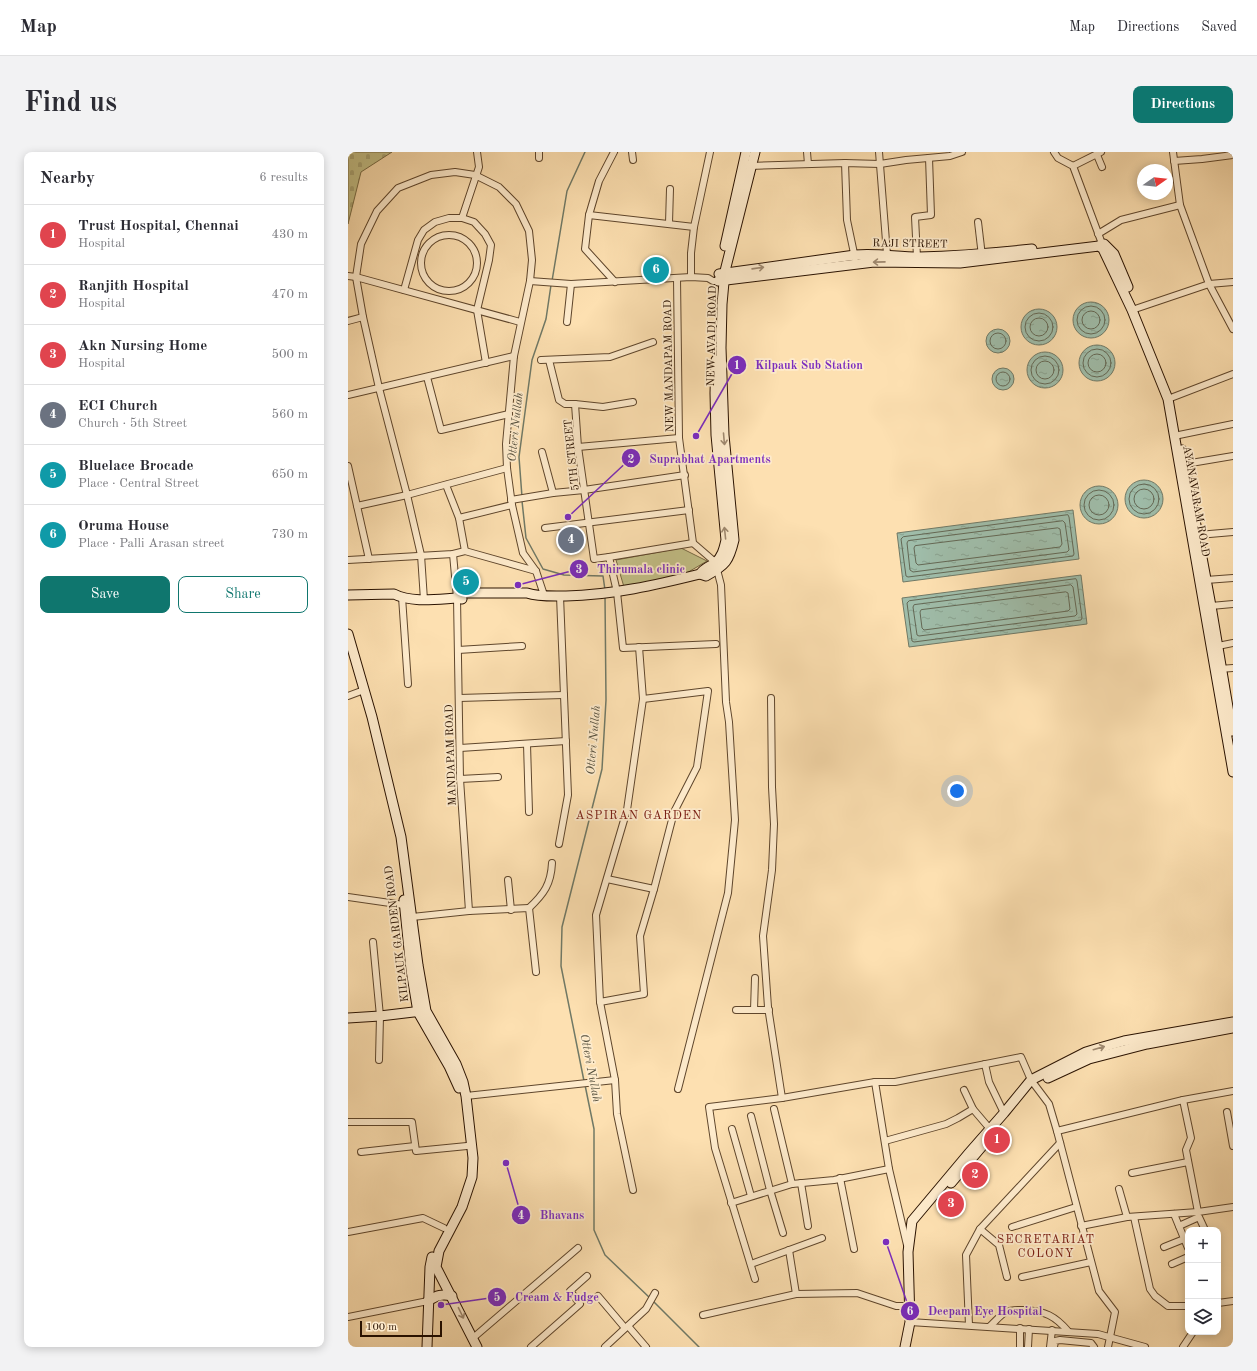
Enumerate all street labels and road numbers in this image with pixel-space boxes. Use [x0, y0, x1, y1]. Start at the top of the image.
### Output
street label: RAJI STREET [872, 238, 948, 251]
street label: NEW AVADI ROAD [706, 285, 719, 386]
street label: NEW MANDAPAM ROAD [663, 299, 676, 432]
street label: 5TH STREET [563, 419, 582, 491]
street label: AYANAVARAM ROAD [1180, 445, 1211, 558]
street label: MANDAPAM ROAD [444, 704, 459, 806]
street label: KILPAUK GARDEN ROAD [384, 864, 411, 1003]

